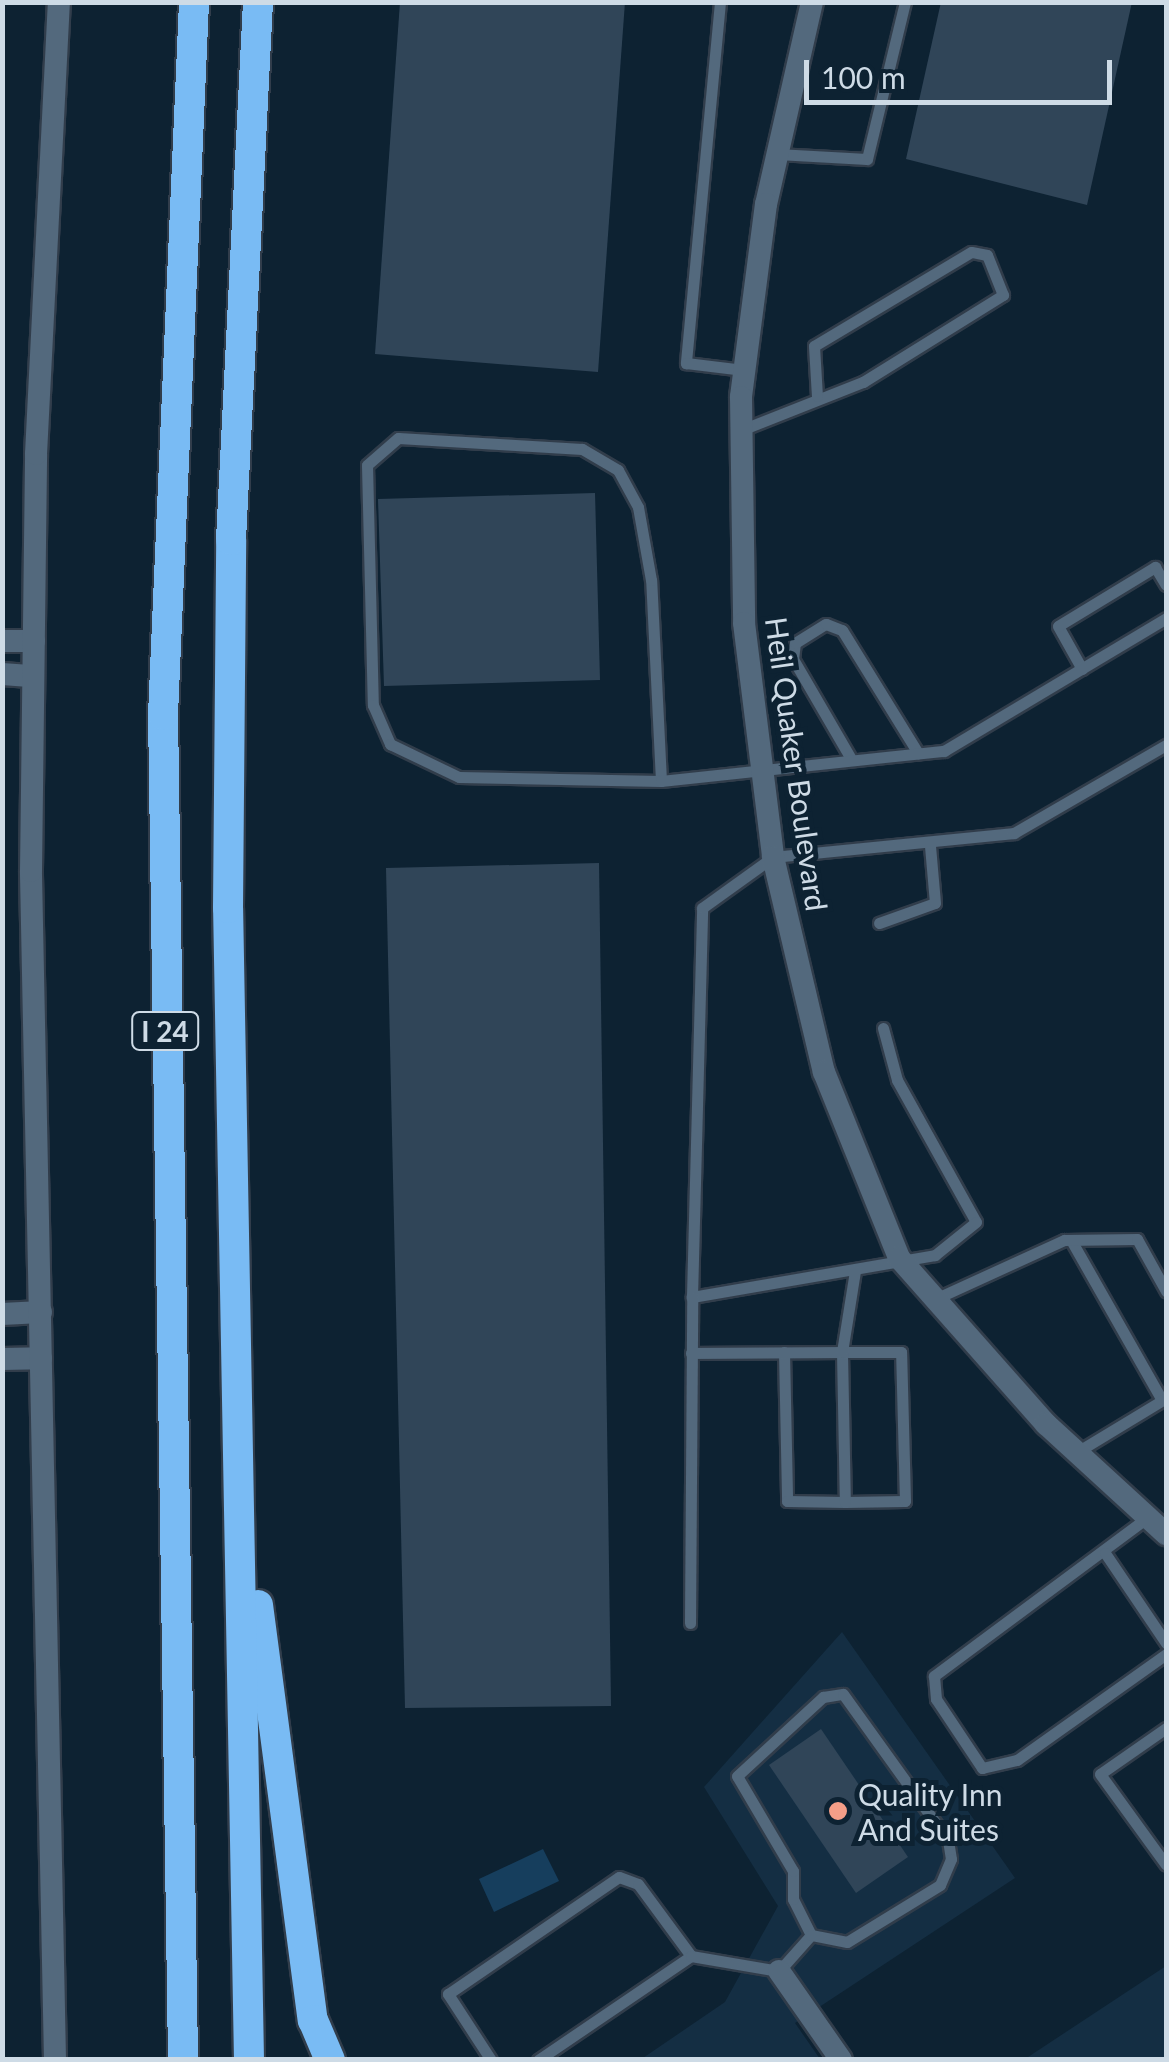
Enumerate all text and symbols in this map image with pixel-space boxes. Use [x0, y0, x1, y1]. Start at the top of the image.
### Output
scale bar [809, 40, 1116, 102]
text: 100 m [821, 59, 906, 95]
street label: Heil Quaker Boulevard [758, 614, 836, 914]
road number: I 24 [130, 1008, 200, 1054]
place label: Quality Inn And Suites [858, 1776, 1003, 1846]
marker: Quality Inn And Suites [827, 1800, 849, 1822]

